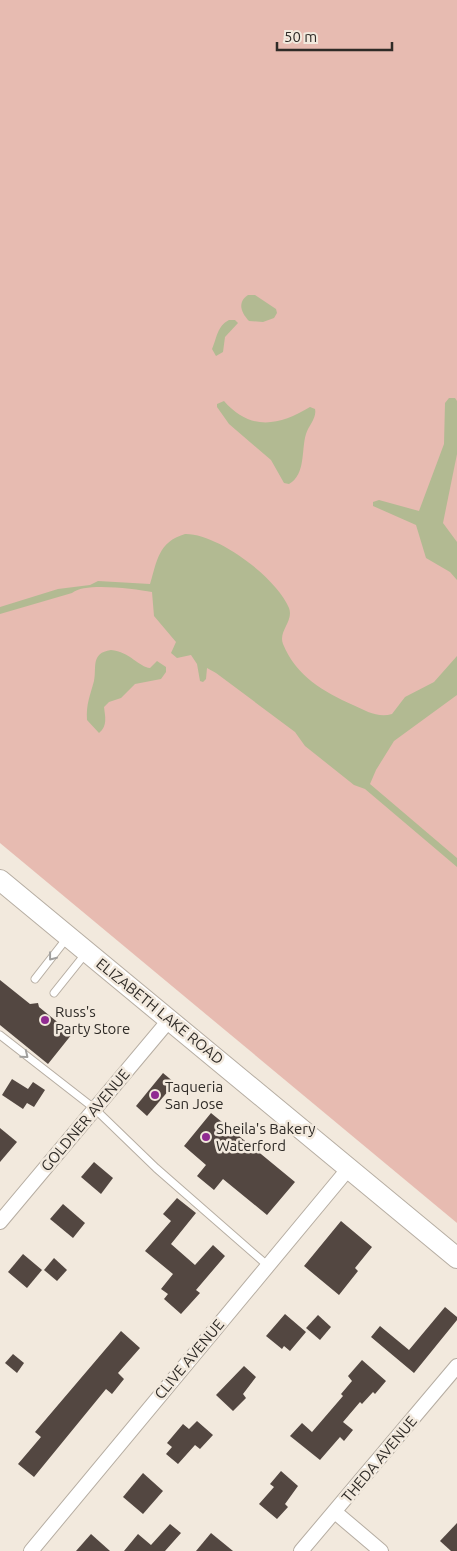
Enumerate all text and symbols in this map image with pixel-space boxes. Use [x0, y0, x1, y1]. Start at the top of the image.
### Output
scale bar [277, 20, 392, 52]
text: 50 m [284, 28, 317, 45]
one-way arrow [49, 951, 58, 961]
street label: ELIZABETH LAKE ROAD [93, 955, 227, 1067]
place label: Russ's Party Store [55, 1003, 130, 1037]
marker: Russ's Party Store [39, 1014, 51, 1026]
one-way arrow [19, 1049, 28, 1057]
street label: GOLDNER AVENUE [37, 1066, 133, 1174]
place label: Taqueria San Jose [165, 1078, 224, 1112]
marker: Taqueria San Jose [149, 1089, 161, 1101]
place label: Sheila's Bakery Waterford [216, 1120, 315, 1154]
marker: Sheila's Bakery Waterford [200, 1131, 212, 1143]
street label: CLIVE AVENUE [151, 1316, 227, 1402]
street label: THEDA AVENUE [338, 1413, 420, 1505]

